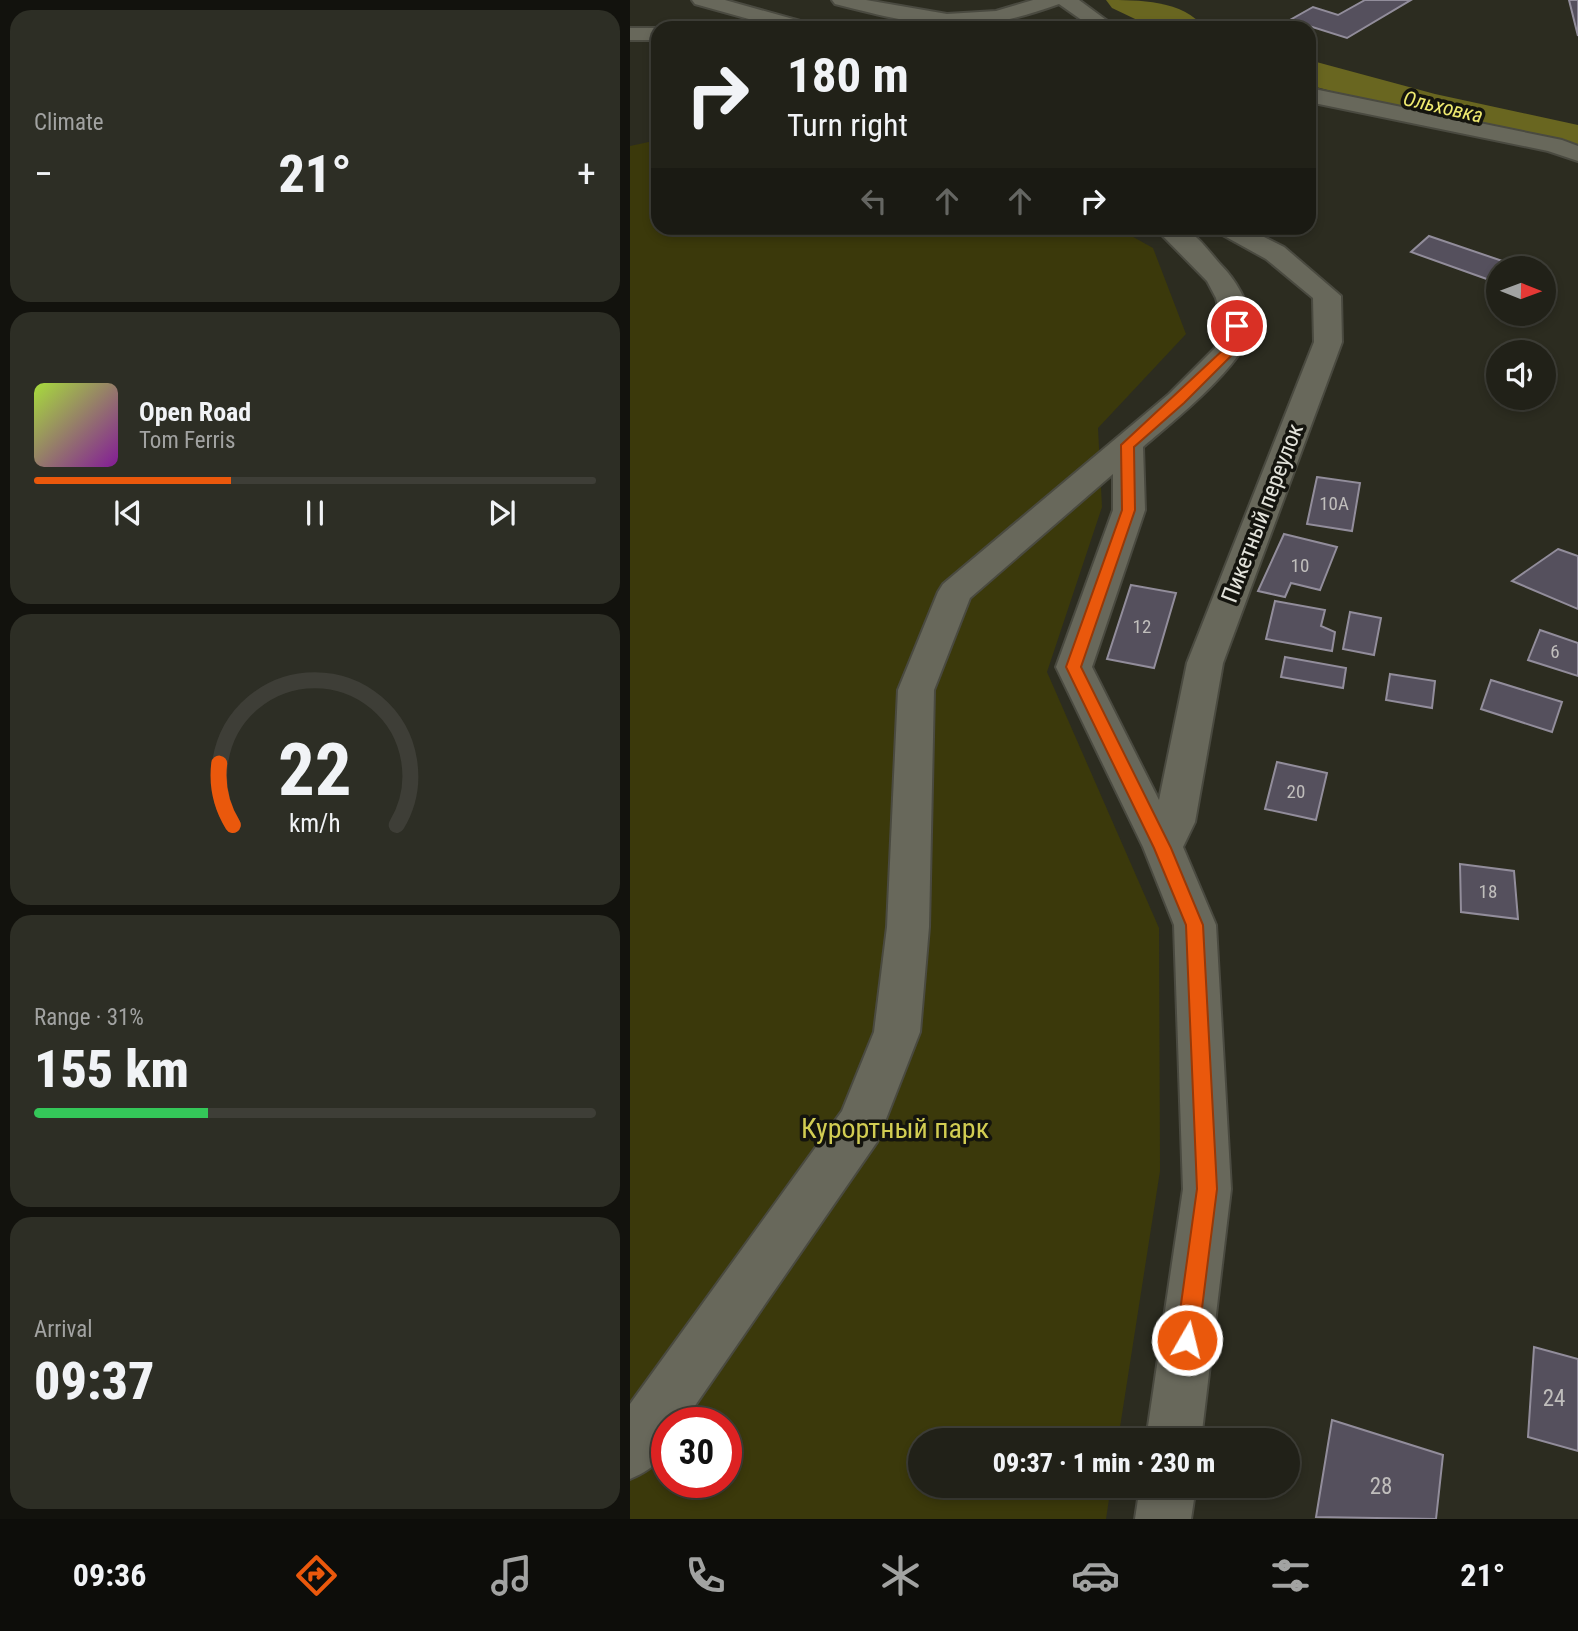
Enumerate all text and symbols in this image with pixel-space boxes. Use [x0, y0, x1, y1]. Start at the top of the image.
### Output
text: 180 m [787, 47, 909, 104]
icon: right [672, 49, 763, 140]
water label: Ольховка [1401, 86, 1485, 128]
text: Turn right [787, 106, 908, 144]
text: Climate [34, 109, 104, 136]
text: 21° [278, 144, 352, 205]
text: − [34, 152, 53, 196]
text: + [577, 152, 596, 196]
icon: left [855, 182, 893, 220]
icon: ahead [928, 182, 966, 220]
icon: ahead [1001, 182, 1039, 220]
icon: right [1074, 182, 1112, 220]
north arrow [1486, 256, 1556, 326]
map controls [1486, 256, 1556, 410]
pin [1207, 296, 1267, 356]
icon: arrive [1218, 307, 1256, 345]
button: sound [1486, 340, 1556, 410]
text: Open Road [139, 397, 251, 427]
street label: Пикетный переулок [1216, 420, 1309, 607]
text: Tom Ferris [139, 427, 235, 454]
house number: 10А [1319, 492, 1349, 515]
icon: previous [109, 494, 147, 532]
icon: pause [296, 494, 334, 532]
icon: next [483, 494, 521, 532]
house number: 10 [1291, 554, 1309, 577]
house number: 12 [1133, 615, 1151, 638]
house number: 6 [1550, 640, 1560, 663]
text: 22 [278, 728, 352, 814]
house number: 20 [1287, 780, 1305, 803]
text: km/h [289, 809, 341, 838]
house number: 18 [1479, 880, 1497, 903]
text: Range · 31% [34, 1004, 144, 1031]
text: 155 km [34, 1039, 189, 1100]
park label: Курортный парк [801, 1112, 989, 1145]
position arrow [1150, 1303, 1224, 1377]
text: Arrival [34, 1316, 93, 1343]
text: 09:37 [34, 1351, 154, 1412]
house number: 24 [1543, 1385, 1565, 1412]
speed limit sign: 30 [651, 1407, 742, 1498]
text: 09:37 · 1 min · 230 m [993, 1448, 1215, 1478]
house number: 28 [1370, 1473, 1392, 1500]
icon: directions [292, 1551, 341, 1600]
icon: music [487, 1551, 536, 1600]
icon: phone [681, 1551, 730, 1600]
icon: climate [876, 1551, 925, 1600]
icon: car [1071, 1551, 1120, 1600]
icon: filters [1266, 1551, 1315, 1600]
text: 09:36 [73, 1556, 146, 1594]
text: 21° [1460, 1556, 1505, 1594]

